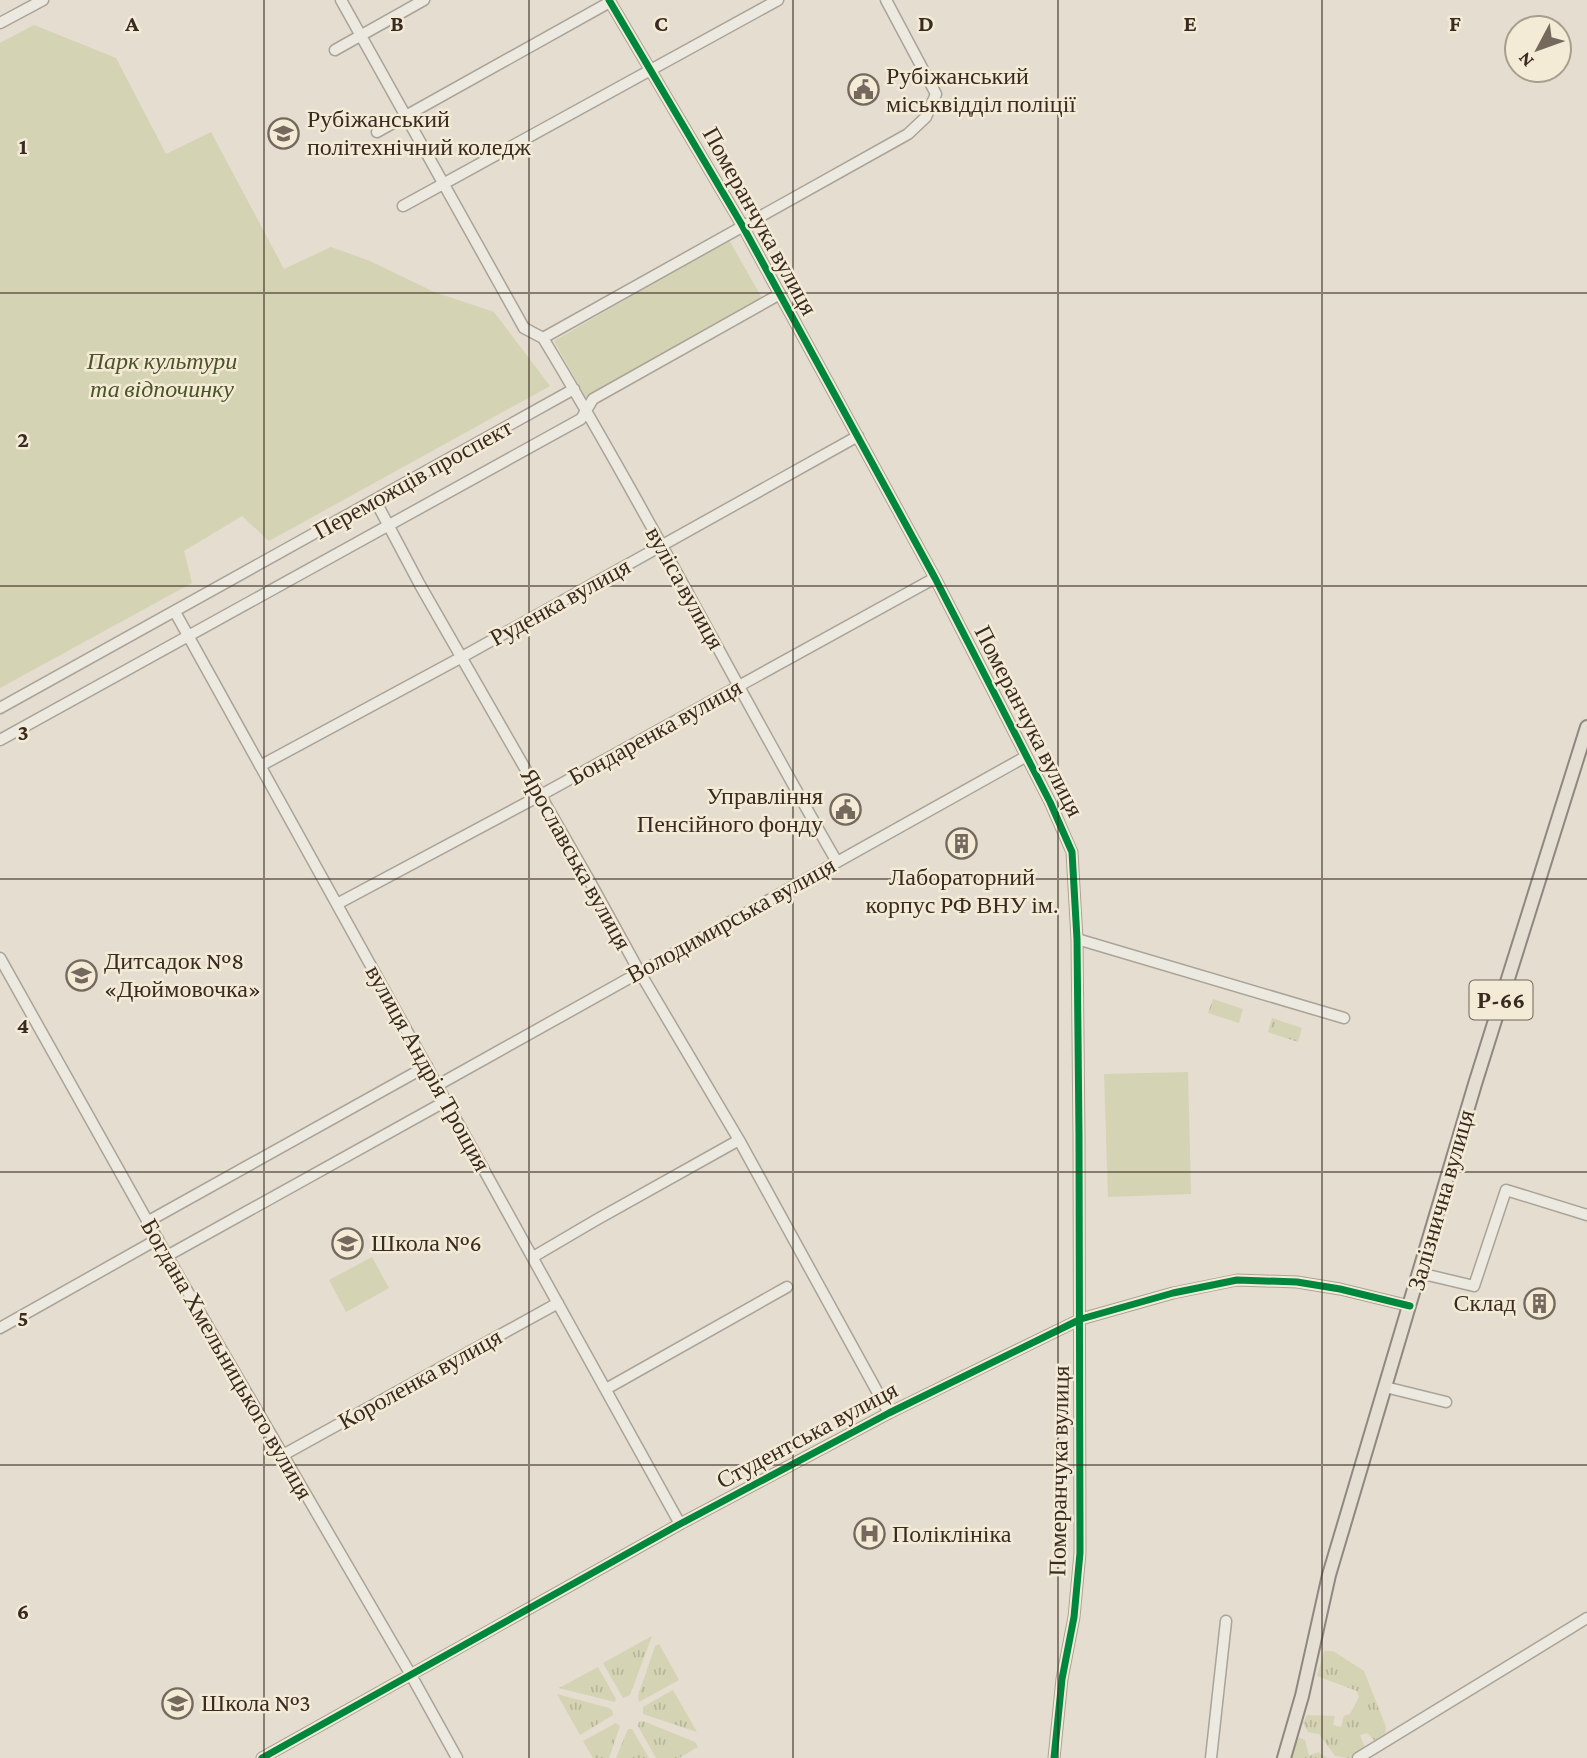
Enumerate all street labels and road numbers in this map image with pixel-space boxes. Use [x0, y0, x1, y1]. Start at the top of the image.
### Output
street label: Померанчука вулиця [698, 122, 823, 320]
street label: Переможців проспект [309, 413, 517, 544]
street label: вуліса вулиця [641, 522, 730, 654]
street label: Руденка вулиця [485, 552, 635, 651]
street label: Померанчука вулиця [970, 621, 1089, 821]
street label: Бондаренка вулиця [564, 673, 746, 790]
street label: Ярославська вулиця [515, 763, 638, 954]
street label: Володимирська вулиця [622, 851, 840, 988]
street label: вулиця Андрія Трощия [361, 960, 496, 1175]
road number: Р-66 [1470, 981, 1532, 1020]
street label: Залізнична вулиця [1402, 1106, 1479, 1293]
street label: Богдана Хмельницького вулиця [136, 1214, 319, 1504]
street label: Короленка вулиця [333, 1322, 506, 1435]
street label: Померанчука вулиця [1043, 1365, 1074, 1577]
street label: Студентська вулиця [712, 1375, 902, 1494]

